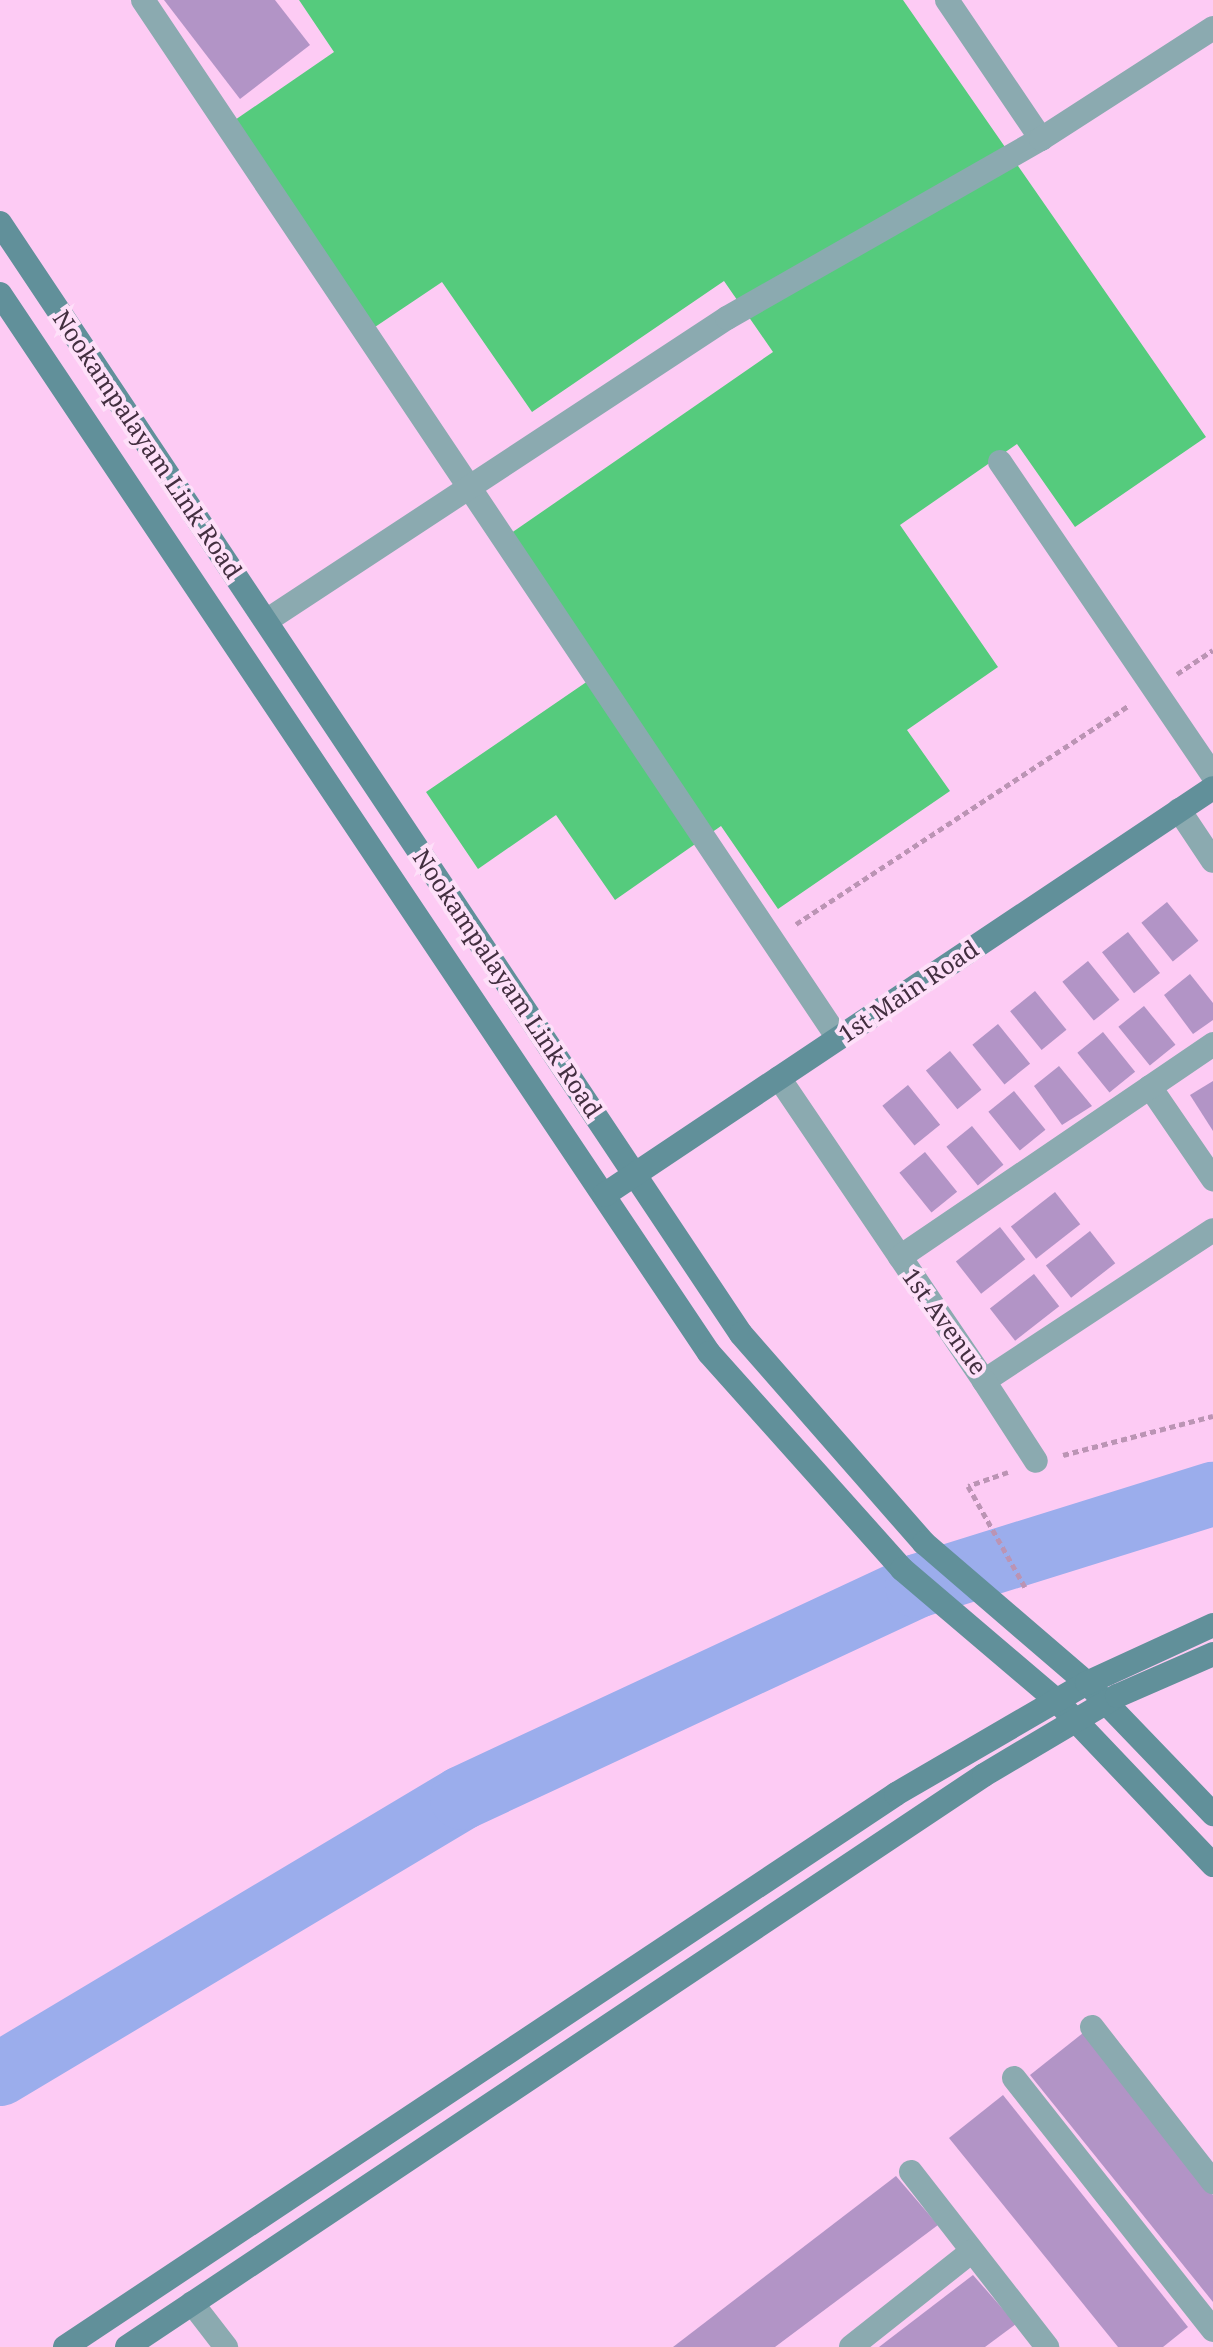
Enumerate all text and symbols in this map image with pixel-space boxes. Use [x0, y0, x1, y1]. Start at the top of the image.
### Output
street label: Nookampalayam Link Road [47, 304, 249, 584]
street label: Nookampalayam Link Road [407, 843, 609, 1123]
street label: 1st Main Road [833, 934, 983, 1048]
street label: 1st Avenue [897, 1262, 993, 1380]

